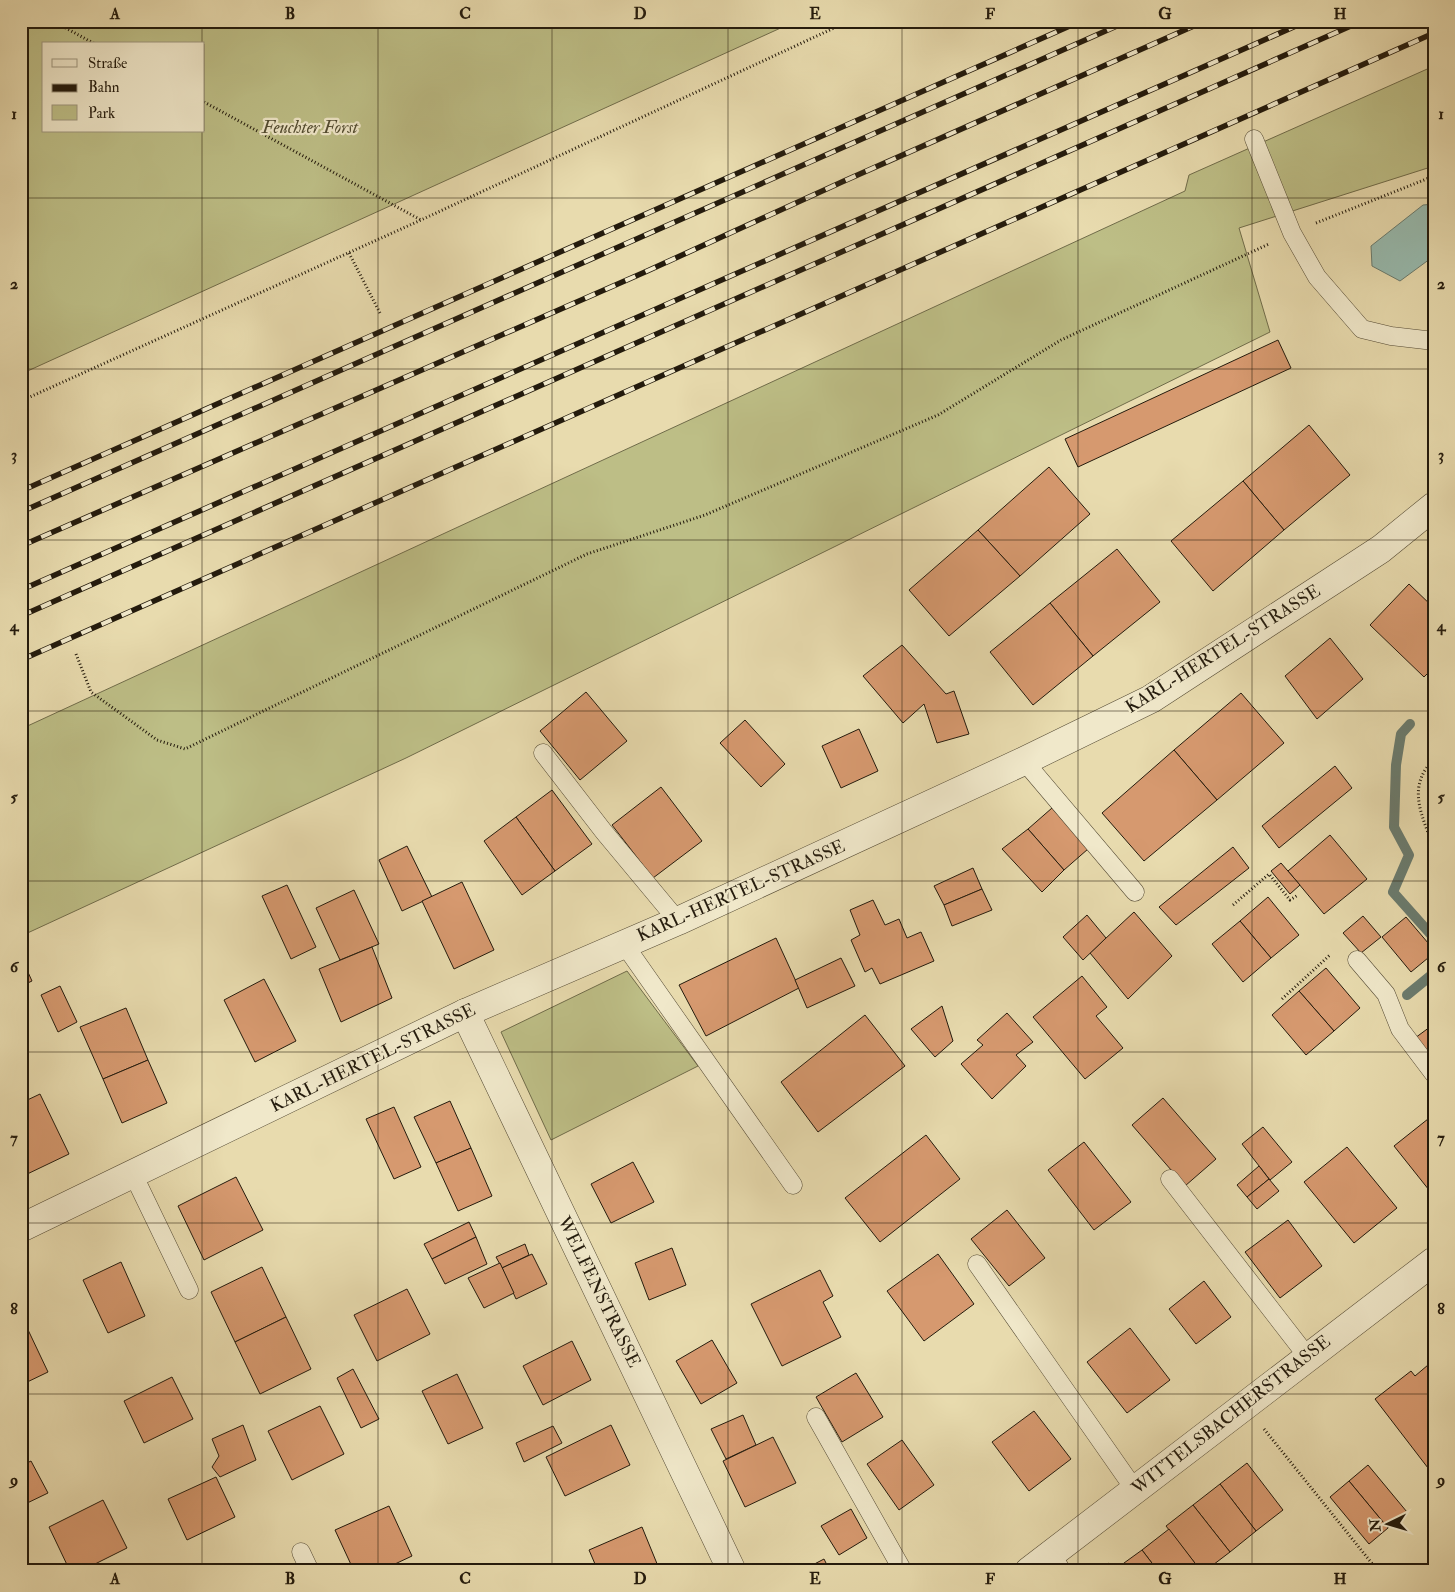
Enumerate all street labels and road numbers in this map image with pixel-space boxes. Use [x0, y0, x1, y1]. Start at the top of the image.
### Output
street label: KARL-HERTEL-STRASSE [1121, 580, 1325, 718]
street label: KARL-HERTEL-STRASSE [633, 835, 849, 947]
street label: KARL-HERTEL-STRASSE [267, 998, 479, 1118]
street label: WELFENSTRASSE [552, 1212, 646, 1371]
street label: WITTELSBACHERSTRASSE [1126, 1330, 1335, 1500]

